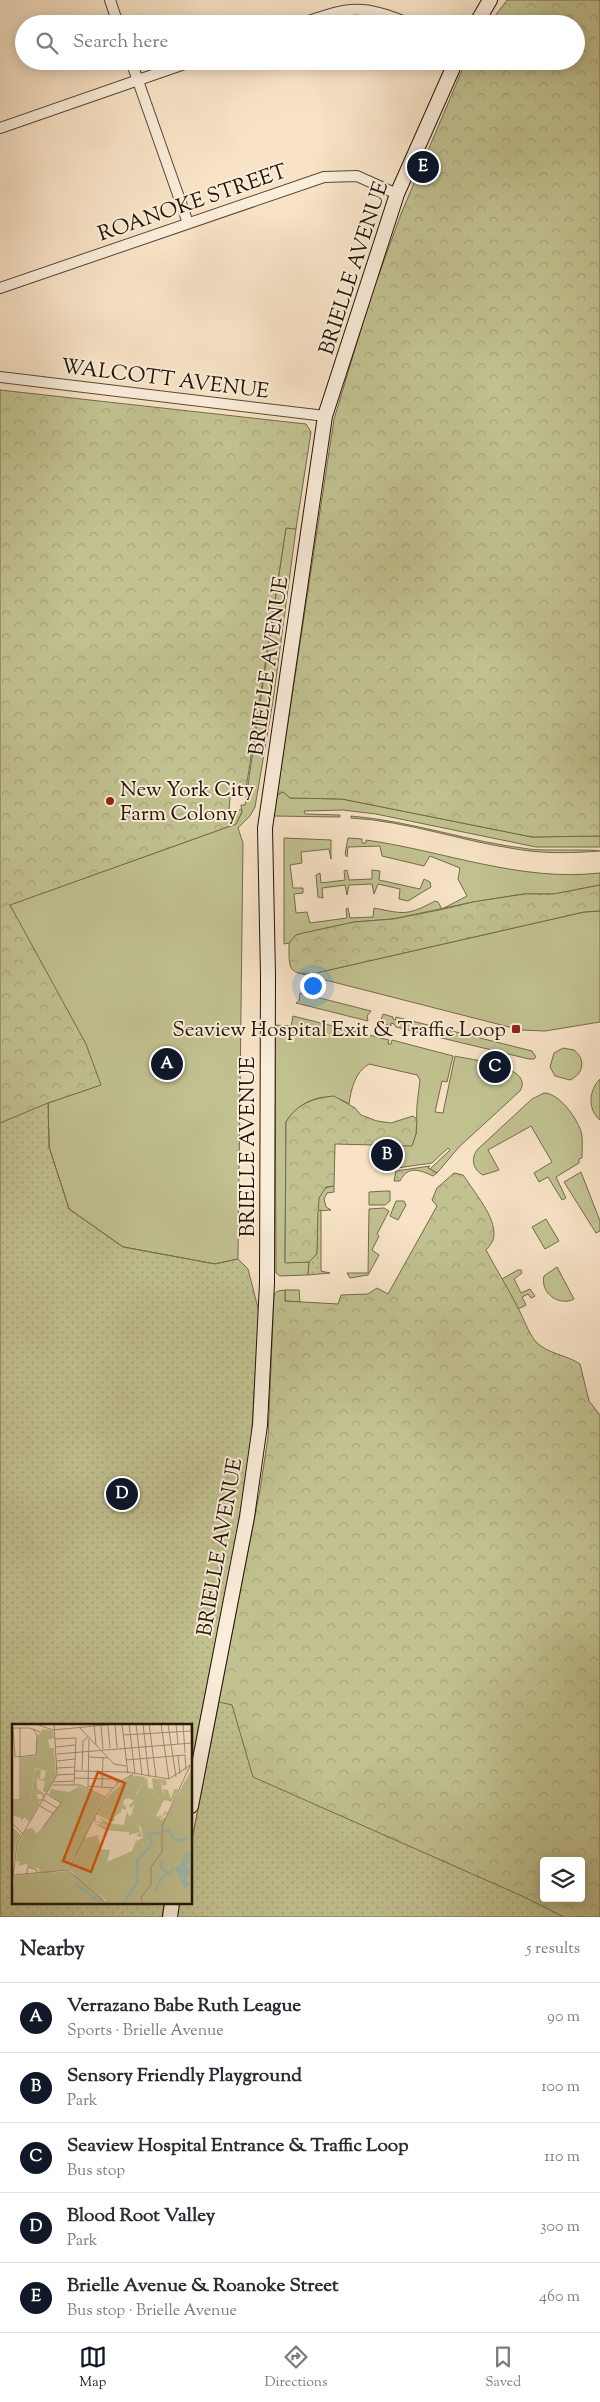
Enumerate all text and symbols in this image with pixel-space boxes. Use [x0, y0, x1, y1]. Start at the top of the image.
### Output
search box [15, 15, 585, 70]
icon: search [33, 29, 61, 57]
text: Search here [73, 29, 168, 56]
pin: E [407, 148, 439, 186]
street label: ROANOKE STREET [94, 157, 291, 250]
street label: BRIELLE AVENUE [313, 178, 397, 359]
street label: WALCOTT AVENUE [59, 352, 271, 408]
street label: BRIELLE AVENUE [243, 574, 297, 758]
place label: New York City Farm Colony [120, 776, 255, 830]
marker: New York City Farm Colony [104, 795, 116, 807]
your location [300, 973, 326, 999]
place label: Seaview Hospital Exit & Traffic Loop [172, 1016, 506, 1046]
marker: Seaview Hospital Exit & Traffic Loop [510, 1023, 522, 1035]
pin: A [151, 1045, 183, 1083]
pin: C [479, 1048, 511, 1086]
street label: BRIELLE AVENUE [234, 1056, 264, 1237]
pin: B [371, 1136, 403, 1174]
street label: BRIELLE AVENUE [191, 1455, 251, 1639]
pin: D [106, 1475, 138, 1513]
inset map [12, 1724, 192, 1904]
map controls [540, 1857, 585, 1902]
button: layers [540, 1857, 585, 1902]
text: Nearby [20, 1935, 85, 1965]
text: 5 results [526, 1938, 580, 1961]
text: Verrazano Babe Ruth League [67, 1993, 301, 2020]
text: A [30, 2006, 43, 2029]
text: 90 m [547, 2006, 580, 2029]
text: Sports · Brielle Avenue [67, 2020, 224, 2043]
text: Sensory Friendly Playground [67, 2063, 302, 2090]
text: B [31, 2076, 41, 2099]
text: 100 m [541, 2076, 580, 2099]
text: Park [67, 2090, 98, 2113]
text: Seaview Hospital Entrance & Traffic Loop [67, 2133, 409, 2160]
text: C [30, 2146, 42, 2169]
text: 110 m [544, 2146, 580, 2169]
text: Bus stop [67, 2160, 125, 2183]
text: Blood Root Valley [67, 2203, 215, 2230]
text: D [30, 2216, 42, 2239]
text: 300 m [540, 2216, 580, 2239]
text: Park [67, 2230, 98, 2253]
text: Brielle Avenue & Roanoke Street [67, 2273, 339, 2300]
text: E [31, 2286, 41, 2309]
text: 460 m [539, 2286, 580, 2309]
text: Bus stop · Brielle Avenue [67, 2300, 237, 2323]
tab: Map [79, 2343, 107, 2393]
tab: Directions [264, 2343, 328, 2393]
tab: Saved [485, 2343, 521, 2393]

